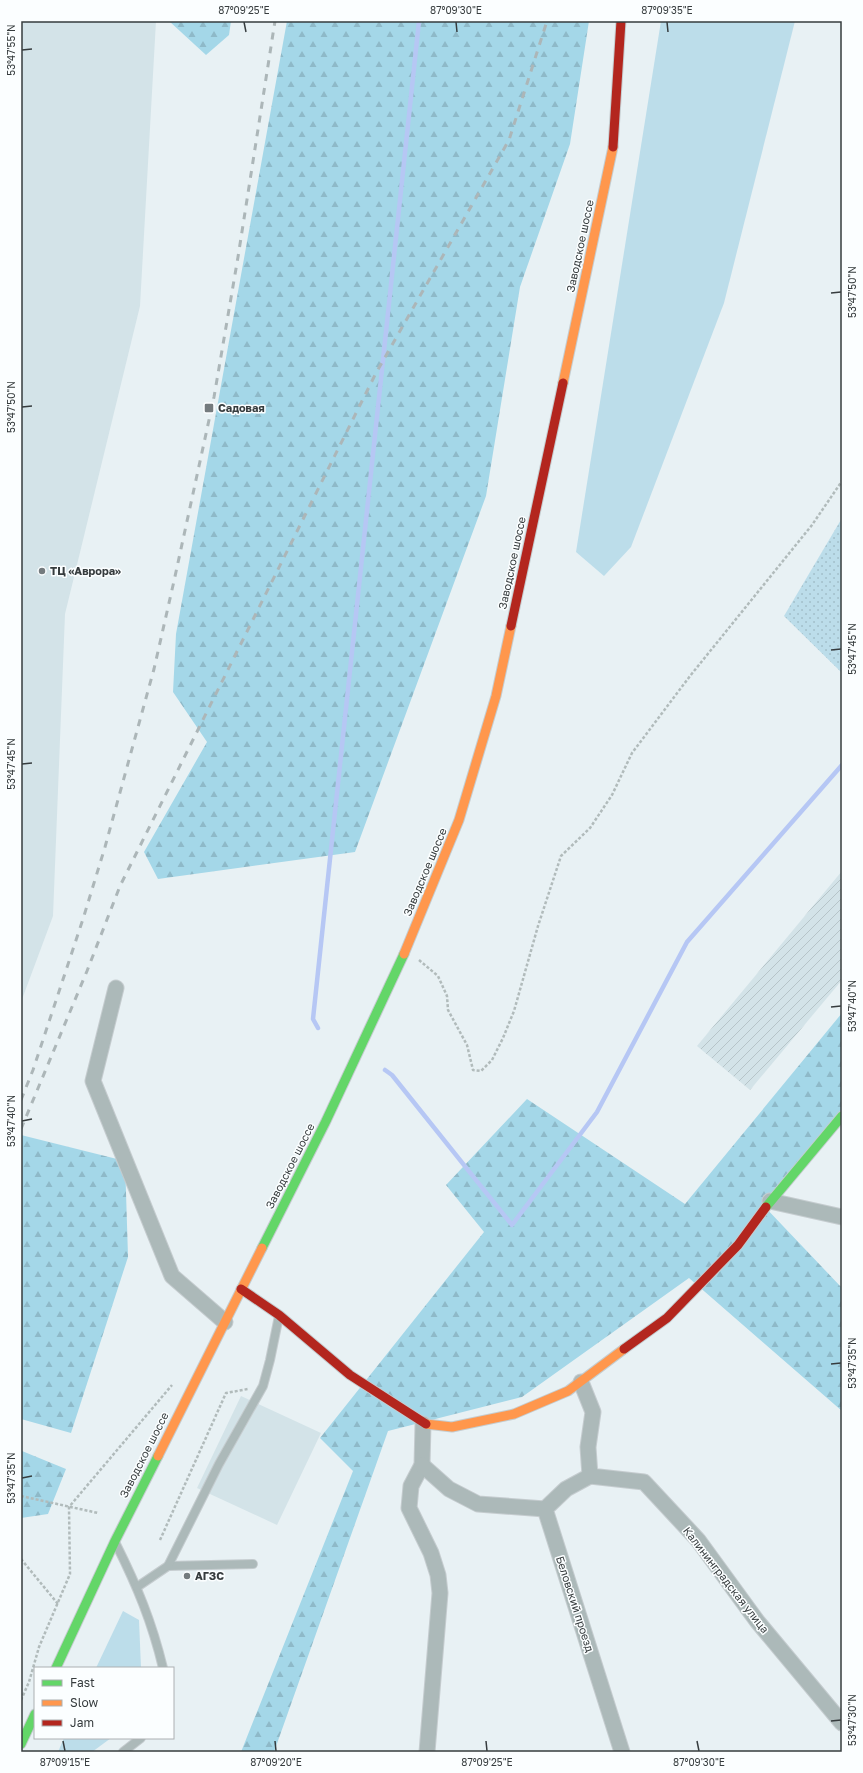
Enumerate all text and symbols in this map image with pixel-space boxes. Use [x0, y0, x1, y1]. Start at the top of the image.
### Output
text: 87°09'25"E [218, 4, 270, 16]
text: 87°09'30"E [430, 4, 482, 16]
text: 87°09'35"E [641, 4, 693, 16]
text: 53°47'55"N [5, 24, 17, 76]
street label: Заводское шоссе [563, 198, 596, 293]
text: 53°47'50"N [846, 266, 858, 318]
text: 53°47'50"N [5, 381, 17, 433]
place label: Садовая [218, 401, 265, 414]
marker: Садовая [203, 402, 215, 414]
street label: Заводское шоссе [495, 515, 528, 610]
place label: ТЦ «Аврора» [50, 564, 121, 577]
marker: ТЦ «Аврора» [37, 566, 47, 576]
text: 53°47'45"N [846, 623, 858, 675]
text: 53°47'45"N [5, 738, 17, 790]
street label: Заводское шоссе [400, 826, 449, 918]
text: 53°47'40"N [846, 980, 858, 1032]
text: 53°47'40"N [5, 1095, 17, 1147]
street label: Заводское шоссе [262, 1121, 317, 1211]
text: 53°47'35"N [846, 1337, 858, 1389]
street label: Заводское шоссе [116, 1410, 171, 1500]
text: 53°47'35"N [5, 1452, 17, 1504]
street label: Калининградская улица [681, 1524, 772, 1635]
street label: Беловский проезд [554, 1554, 597, 1654]
place label: АГЗС [195, 1569, 224, 1582]
marker: АГЗС [182, 1571, 192, 1581]
legend [34, 1667, 174, 1739]
text: Fast [70, 1675, 95, 1690]
text: 53°47'30"N [846, 1694, 858, 1746]
text: Slow [70, 1695, 98, 1710]
text: Jam [70, 1715, 94, 1730]
text: 87°09'15"E [40, 1756, 90, 1768]
text: 87°09'20"E [250, 1756, 302, 1768]
text: 87°09'25"E [461, 1756, 513, 1768]
text: 87°09'30"E [673, 1756, 725, 1768]

